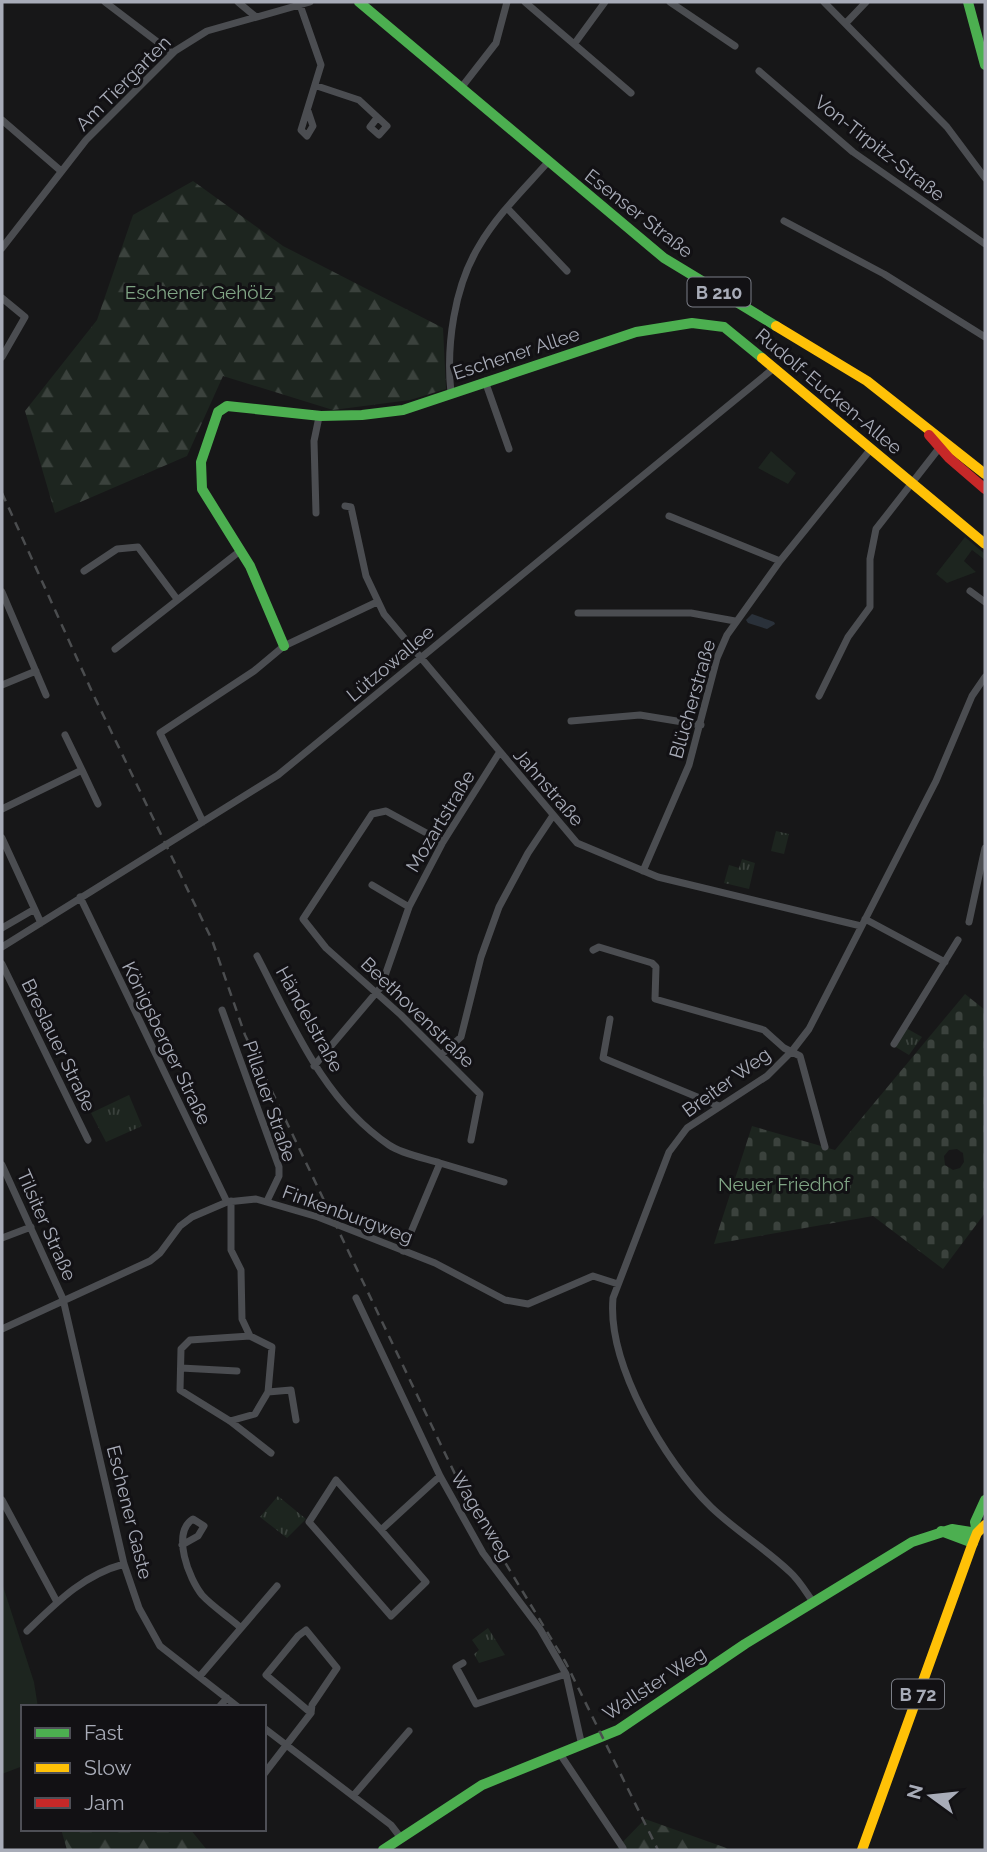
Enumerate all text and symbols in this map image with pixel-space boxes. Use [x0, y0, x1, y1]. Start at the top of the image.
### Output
street label: Am Tiergarten [71, 31, 175, 135]
street label: Von-Tirpitz-Straße [811, 90, 949, 206]
street label: Esenser Straße [581, 164, 697, 262]
road number: B 210 [688, 278, 750, 306]
park label: Eschener Gehölz [125, 281, 273, 303]
street label: Eschener Allee [450, 322, 582, 384]
street label: Rudolf-Eucken-Allee [751, 323, 907, 459]
street label: Lützowallee [342, 620, 438, 706]
street label: Blücherstraße [665, 637, 719, 761]
street label: Jahnstraße [509, 744, 589, 830]
street label: Mozartstraße [401, 766, 479, 876]
street label: Beethovenstraße [357, 952, 479, 1072]
street label: Königsberger Straße [118, 958, 216, 1128]
street label: Händelstraße [272, 962, 348, 1076]
street label: Breslauer Straße [17, 975, 101, 1115]
street label: Pillauer Straße [239, 1038, 301, 1164]
street label: Breiter Weg [678, 1043, 774, 1121]
street label: Tilsiter Straße [13, 1166, 81, 1284]
park label: Neuer Friedhof [718, 1173, 851, 1195]
street label: Finkenburgweg [280, 1180, 416, 1248]
street label: Eschener Gaste [103, 1443, 157, 1581]
street label: Wagenweg [447, 1467, 517, 1565]
street label: Wallster Weg [599, 1642, 709, 1724]
road number: B 72 [892, 1680, 944, 1708]
legend [21, 1705, 266, 1831]
text: Fast [84, 1720, 124, 1745]
text: Slow [84, 1755, 132, 1780]
north arrow [896, 1761, 966, 1831]
text: N [902, 1782, 927, 1801]
text: Jam [84, 1790, 125, 1815]

